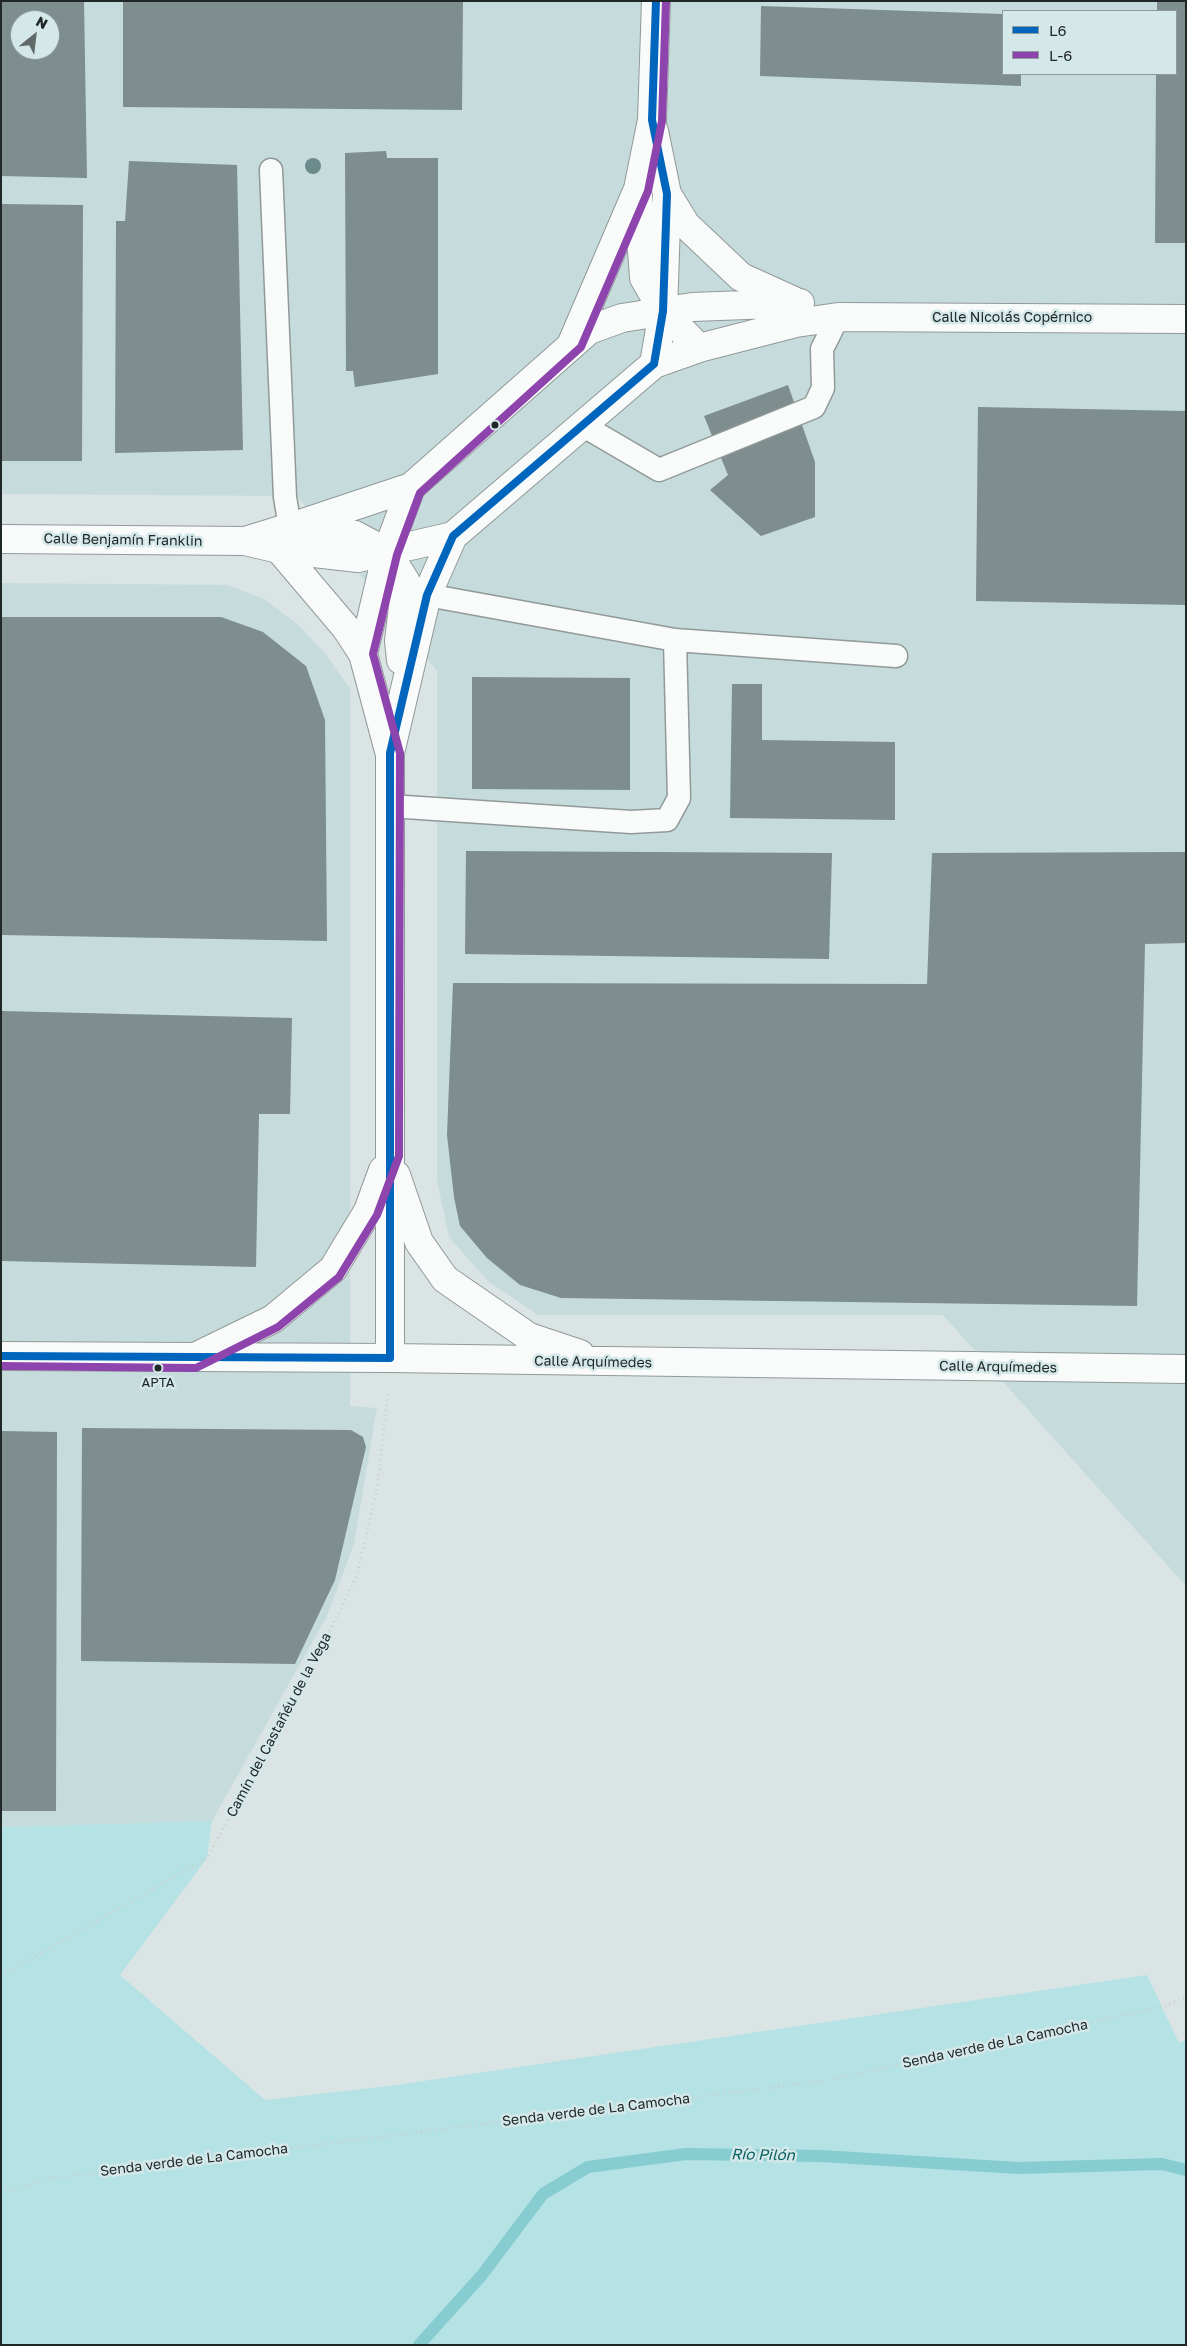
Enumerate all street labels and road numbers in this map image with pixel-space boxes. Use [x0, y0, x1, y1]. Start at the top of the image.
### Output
street label: Calle Nicolás Copérnico [932, 310, 1092, 326]
street label: Calle Benjamín Franklin [43, 530, 203, 550]
street label: Calle Arquímedes [534, 1353, 652, 1371]
street label: Calle Arquímedes [939, 1358, 1057, 1376]
street label: Camín del Castañéu de la Vega [223, 1630, 335, 1820]
street label: Senda verde de La Camocha [901, 2016, 1089, 2072]
street label: Senda verde de La Camocha [501, 2090, 691, 2130]
street label: Senda verde de La Camocha [99, 2140, 289, 2180]

